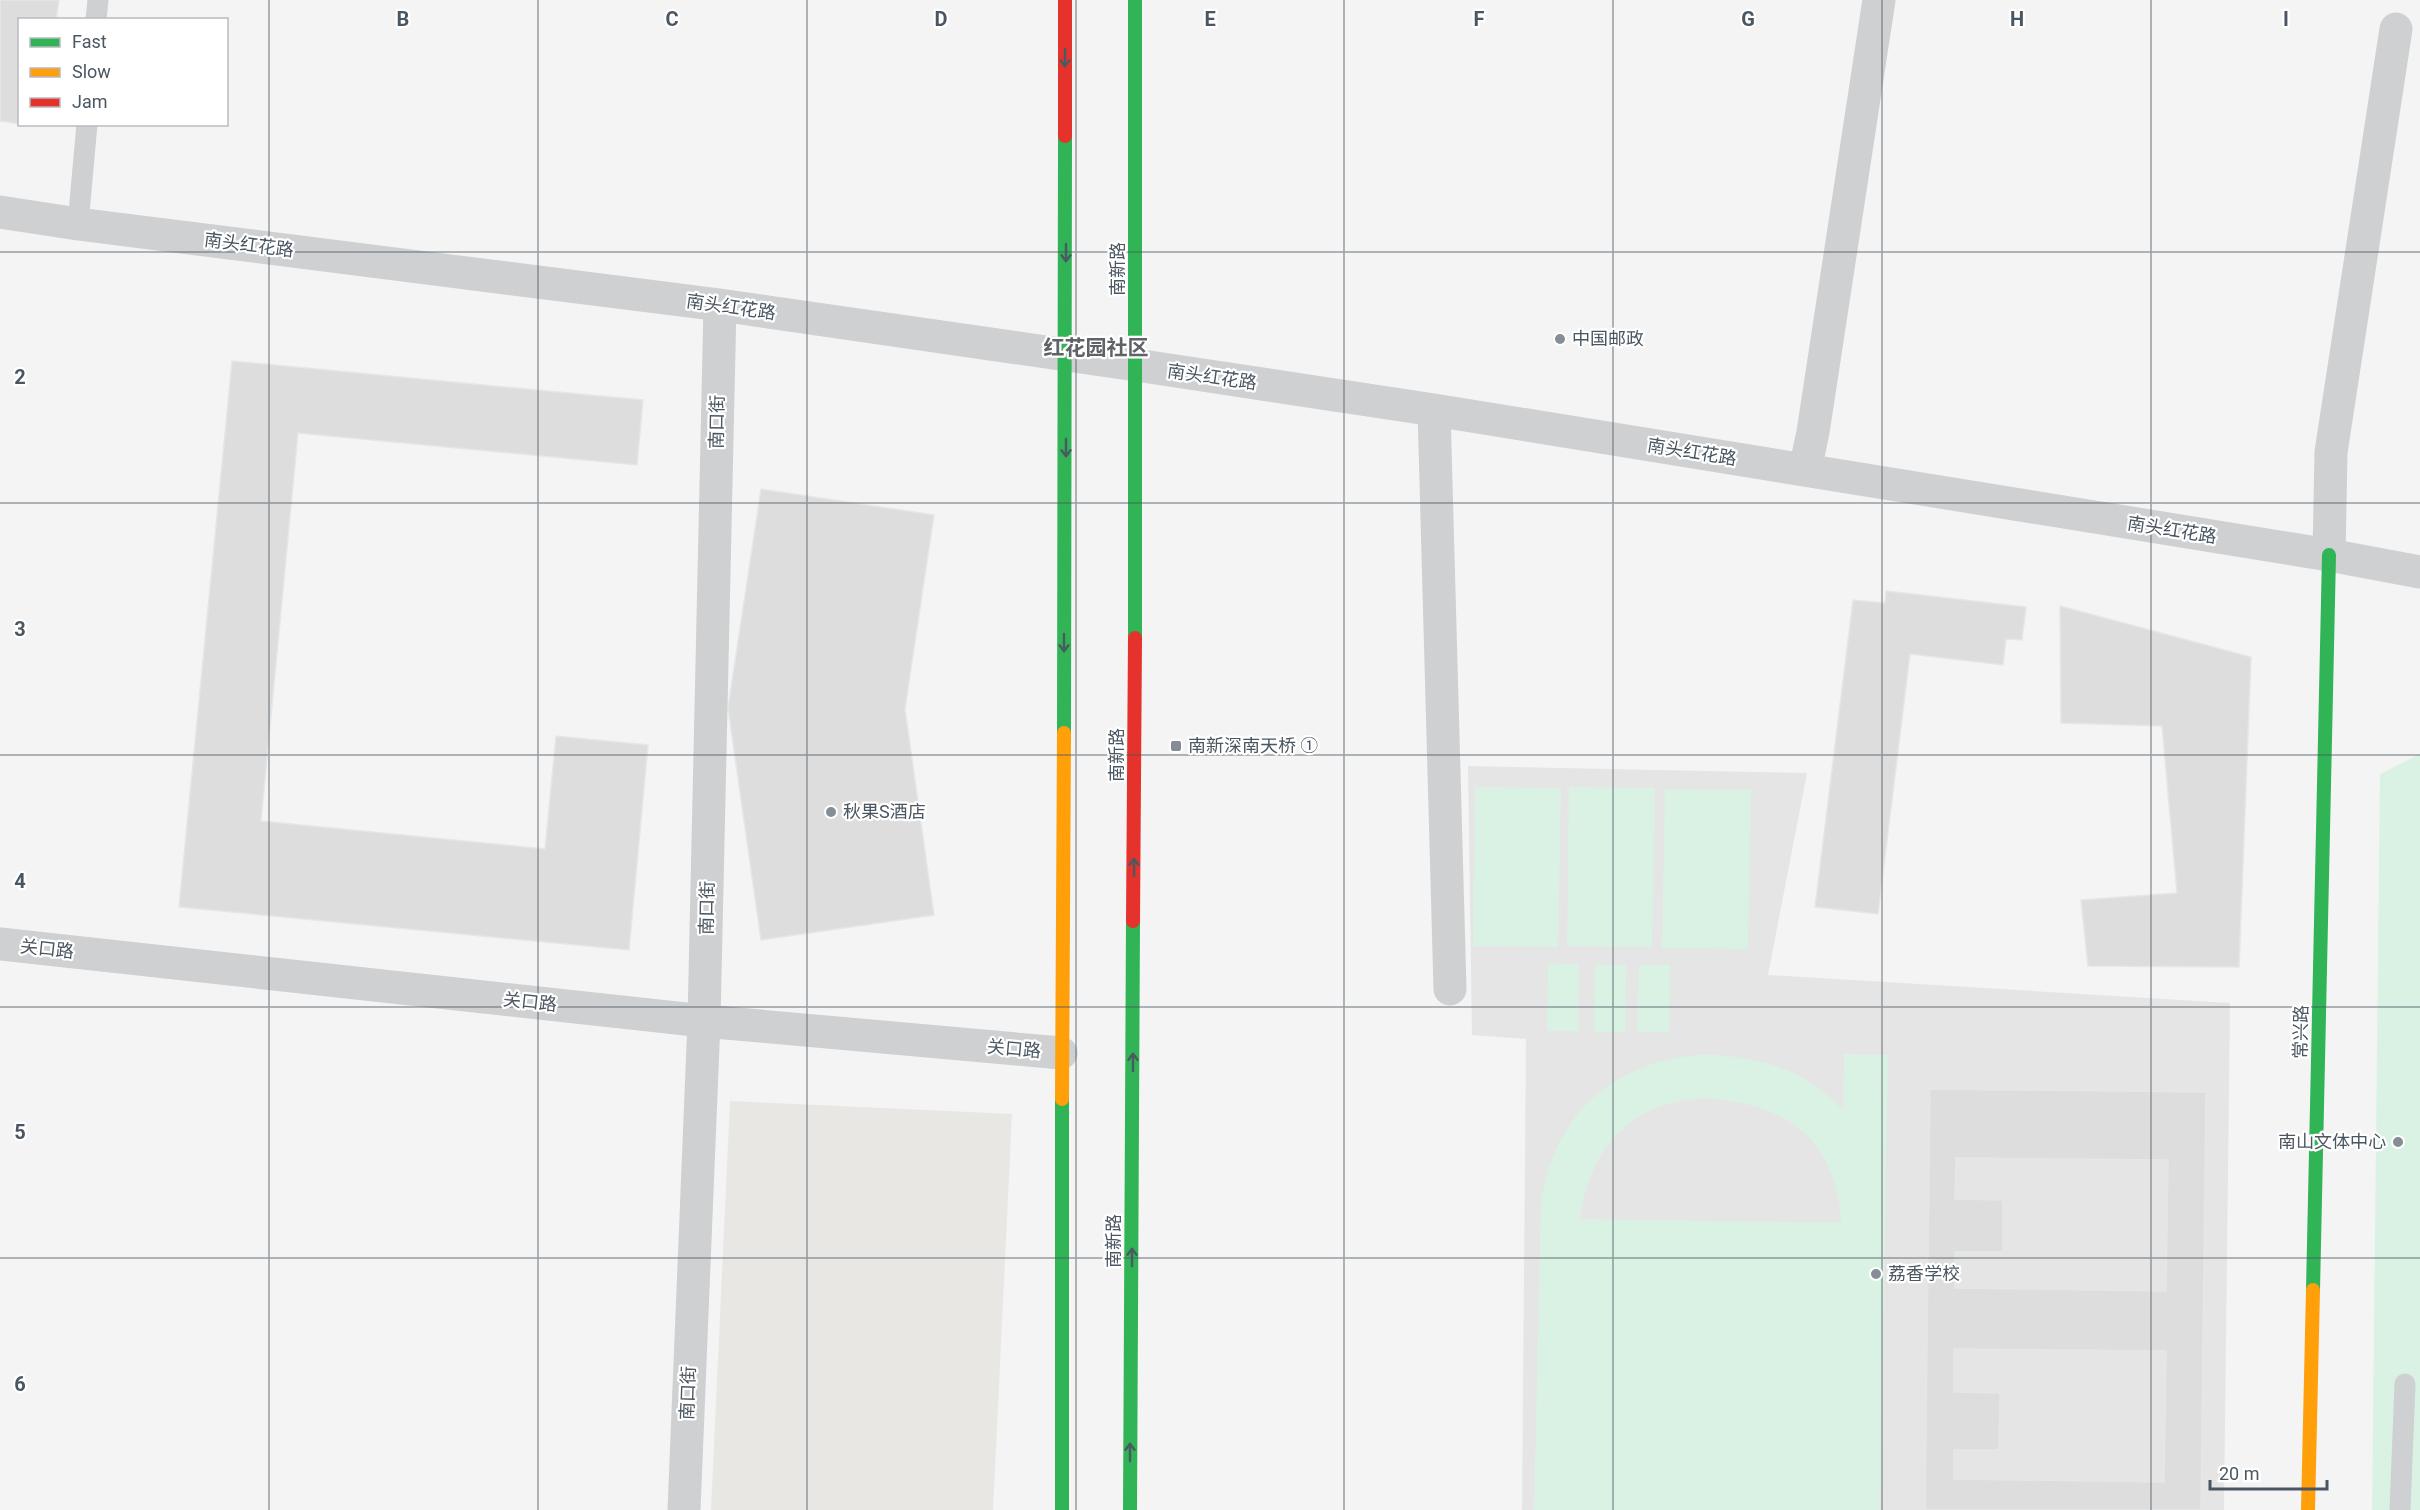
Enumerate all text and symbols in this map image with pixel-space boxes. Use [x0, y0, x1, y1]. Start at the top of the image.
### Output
text: B [397, 7, 409, 31]
text: C [665, 7, 679, 31]
text: D [935, 7, 948, 31]
text: E [1204, 7, 1216, 31]
text: F [1474, 7, 1485, 31]
text: G [1741, 7, 1755, 31]
text: H [2010, 7, 2024, 31]
text: I [2283, 7, 2289, 31]
legend [18, 18, 228, 126]
text: Fast [72, 31, 107, 52]
one-way arrow [1059, 48, 1071, 68]
text: Slow [72, 61, 111, 82]
text: Jam [72, 91, 108, 112]
street label: 南头红花路 [203, 229, 295, 260]
street label: 南新路 [1107, 242, 1128, 296]
one-way arrow [1060, 243, 1072, 263]
street label: 南头红花路 [685, 290, 777, 323]
place label: 中国邮政 [1572, 328, 1644, 349]
marker: 中国邮政 [1553, 332, 1567, 346]
district label: 红花园社区 [1044, 336, 1149, 360]
street label: 南头红花路 [1166, 360, 1258, 393]
text: 2 [14, 365, 26, 389]
street label: 南口街 [706, 395, 727, 449]
street label: 南头红花路 [1646, 434, 1738, 469]
one-way arrow [1060, 438, 1072, 458]
street label: 南头红花路 [2126, 512, 2218, 547]
text: 3 [14, 617, 26, 641]
one-way arrow [1058, 633, 1070, 653]
street label: 南新路 [1106, 728, 1127, 782]
place label: 南新深南天桥 ① [1188, 735, 1318, 756]
marker: 南新深南天桥 ① [1169, 739, 1183, 753]
place label: 秋果S酒店 [843, 801, 926, 822]
marker: 秋果S酒店 [824, 805, 838, 819]
one-way arrow [1128, 857, 1140, 877]
text: 4 [14, 869, 26, 893]
street label: 南口街 [696, 881, 717, 935]
street label: 关口路 [19, 935, 75, 962]
street label: 关口路 [502, 988, 558, 1015]
street label: 常兴路 [2290, 1005, 2311, 1059]
street label: 关口路 [986, 1036, 1042, 1061]
one-way arrow [1127, 1052, 1139, 1072]
text: 5 [14, 1120, 26, 1144]
place label: 南山文体中心 [2278, 1131, 2386, 1152]
marker: 南山文体中心 [2391, 1135, 2405, 1149]
street label: 南新路 [1103, 1214, 1124, 1268]
one-way arrow [1126, 1247, 1138, 1267]
place label: 荔香学校 [1888, 1263, 1960, 1284]
marker: 荔香学校 [1869, 1267, 1883, 1281]
street label: 南口街 [676, 1366, 699, 1420]
text: 6 [14, 1372, 26, 1396]
one-way arrow [1124, 1442, 1136, 1462]
scale bar [2210, 1453, 2327, 1491]
text: 20 m [2219, 1463, 2259, 1484]

